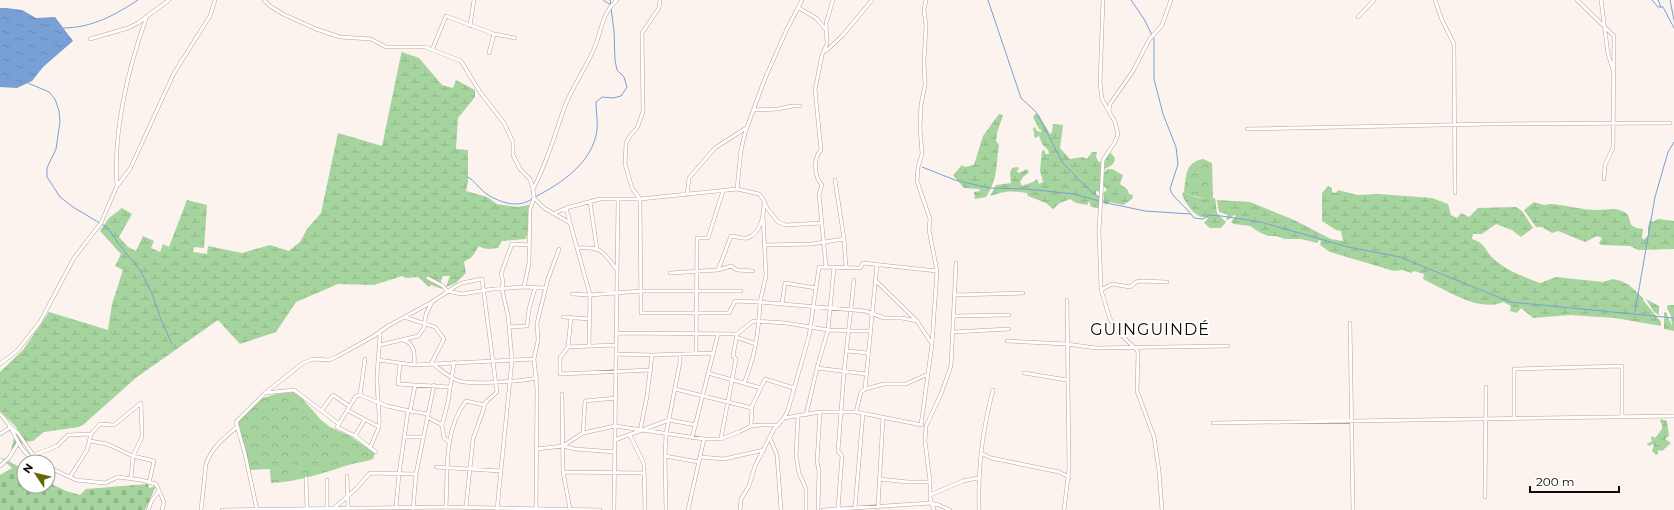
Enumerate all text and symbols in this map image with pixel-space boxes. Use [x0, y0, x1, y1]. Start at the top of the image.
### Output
district label: GUINGUINDÉ [1090, 320, 1210, 339]
north arrow [16, 454, 56, 494]
text: N [20, 461, 36, 476]
scale bar [1530, 468, 1619, 494]
text: 200 m [1536, 474, 1575, 489]

